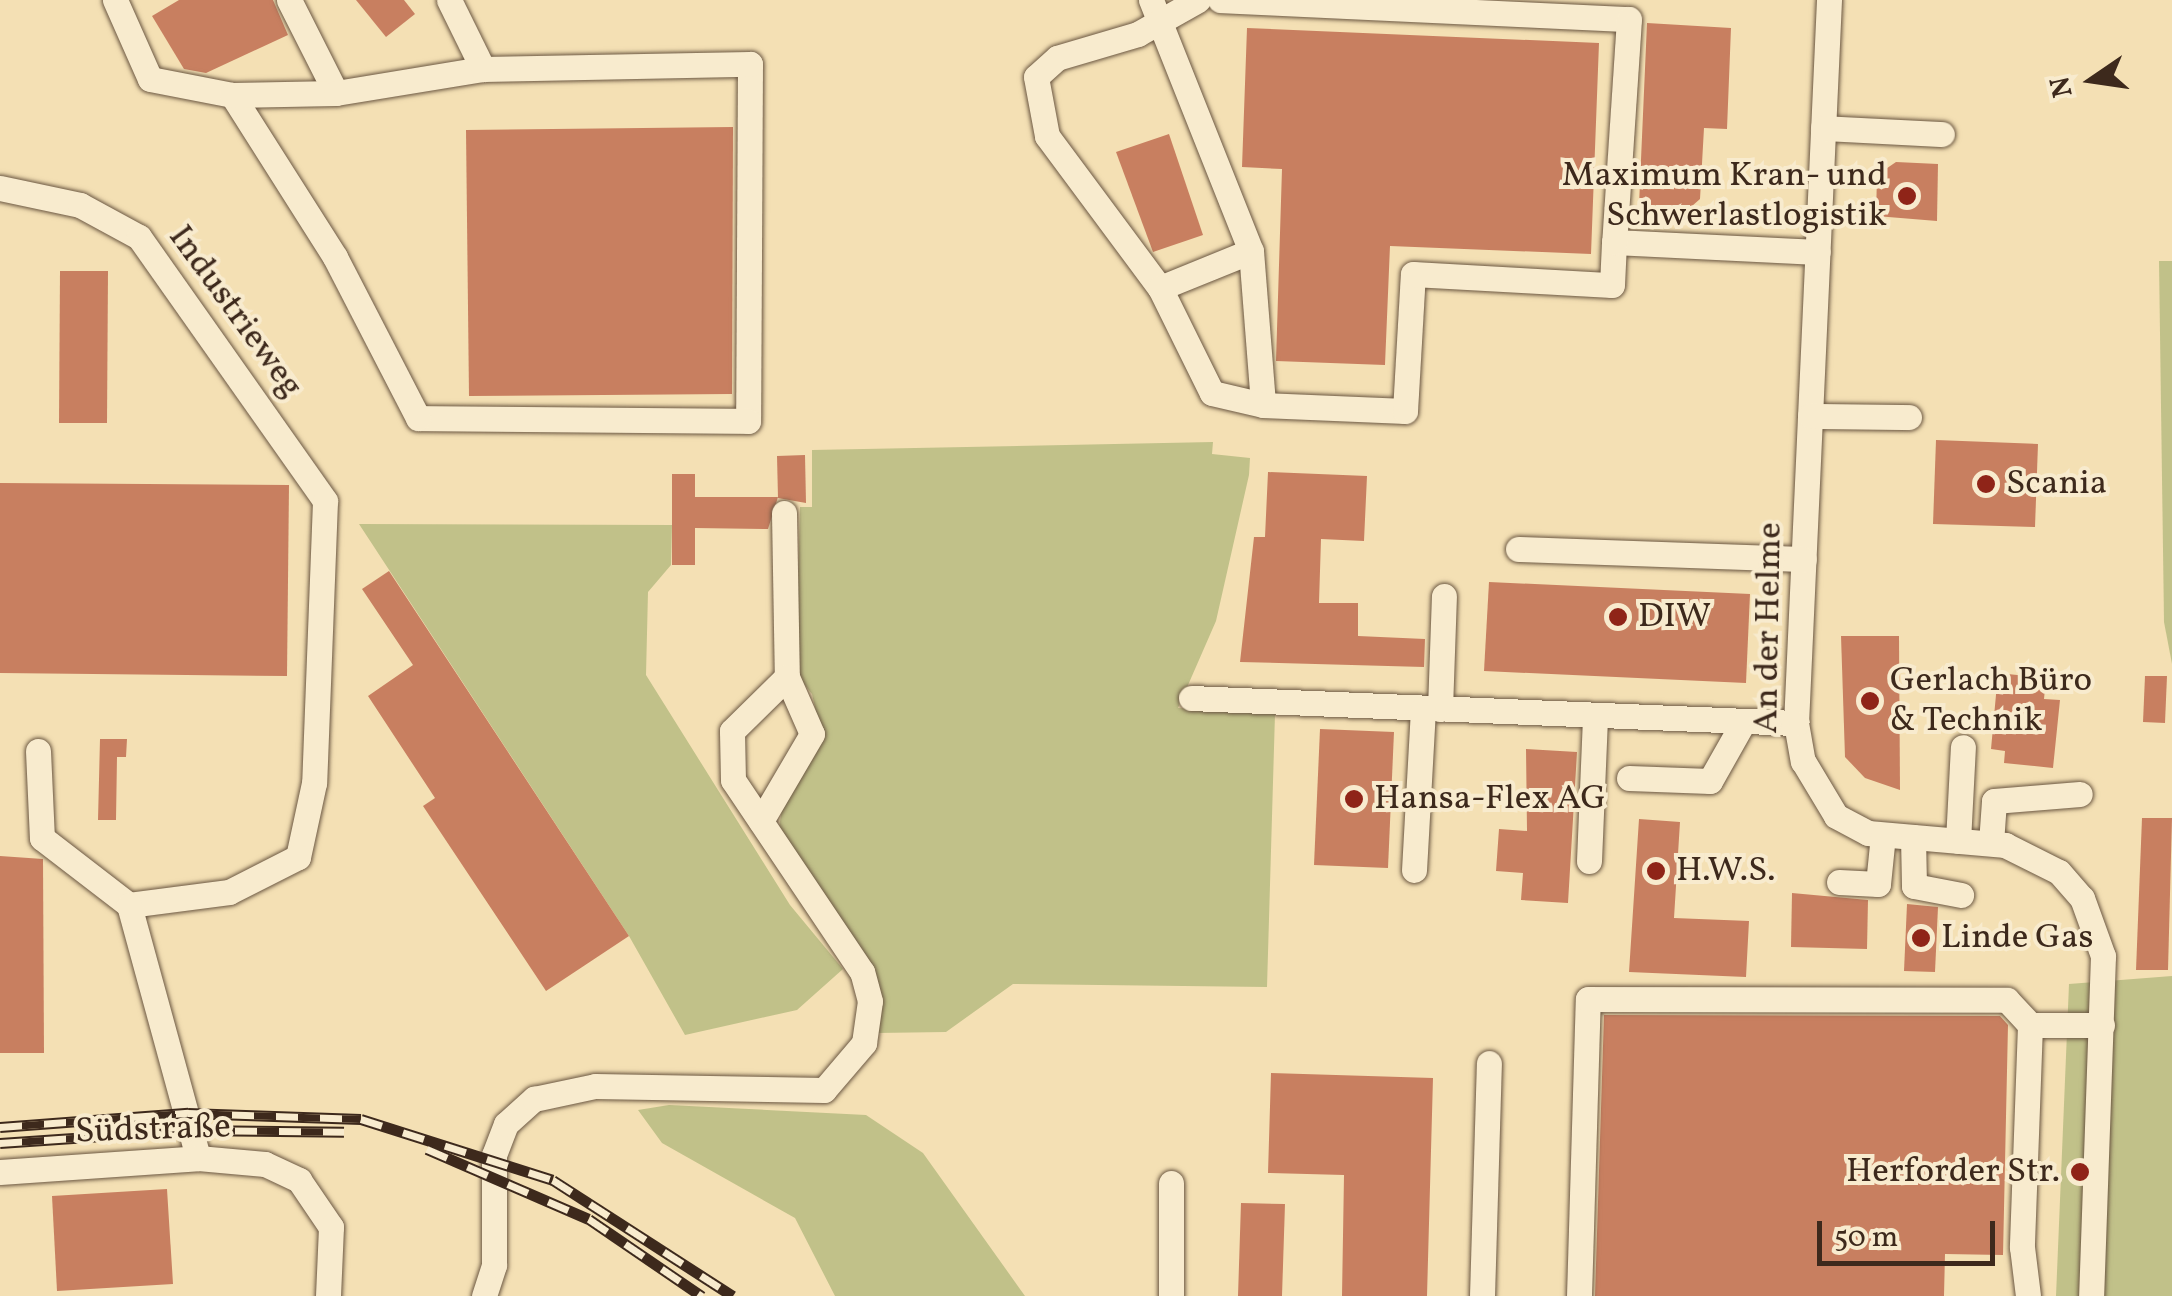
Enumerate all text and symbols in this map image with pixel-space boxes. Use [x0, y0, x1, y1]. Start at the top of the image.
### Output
north arrow [2042, 30, 2142, 130]
text: N [2041, 73, 2084, 101]
place label: Maximum Kran- und Schwerlastlogistik [1561, 155, 1887, 237]
marker: Maximum Kran- und Schwerlastlogistik [1896, 185, 1918, 207]
street label: Industrieweg [158, 218, 312, 406]
place label: Scania [2006, 463, 2107, 505]
marker: Scania [1975, 473, 1997, 495]
street label: An der Helme [1746, 522, 1792, 734]
place label: DIW [1638, 596, 1711, 638]
marker: DIW [1607, 606, 1629, 628]
place label: Gerlach Büro & Technik [1890, 660, 2092, 742]
marker: Gerlach Büro & Technik [1859, 690, 1881, 712]
place label: Hansa-Flex AG [1374, 778, 1606, 820]
marker: Hansa-Flex AG [1343, 788, 1365, 810]
place label: H.W.S. [1676, 850, 1776, 892]
marker: H.W.S. [1645, 860, 1667, 882]
place label: Linde Gas [1941, 917, 2093, 959]
marker: Linde Gas [1910, 927, 1932, 949]
street label: Südstraße [74, 1106, 232, 1154]
place label: Herforder Str. [1846, 1151, 2060, 1193]
marker: Herforder Str. [2069, 1161, 2091, 1183]
scale bar [1822, 1201, 2000, 1263]
text: 50 m [1834, 1217, 1898, 1259]

